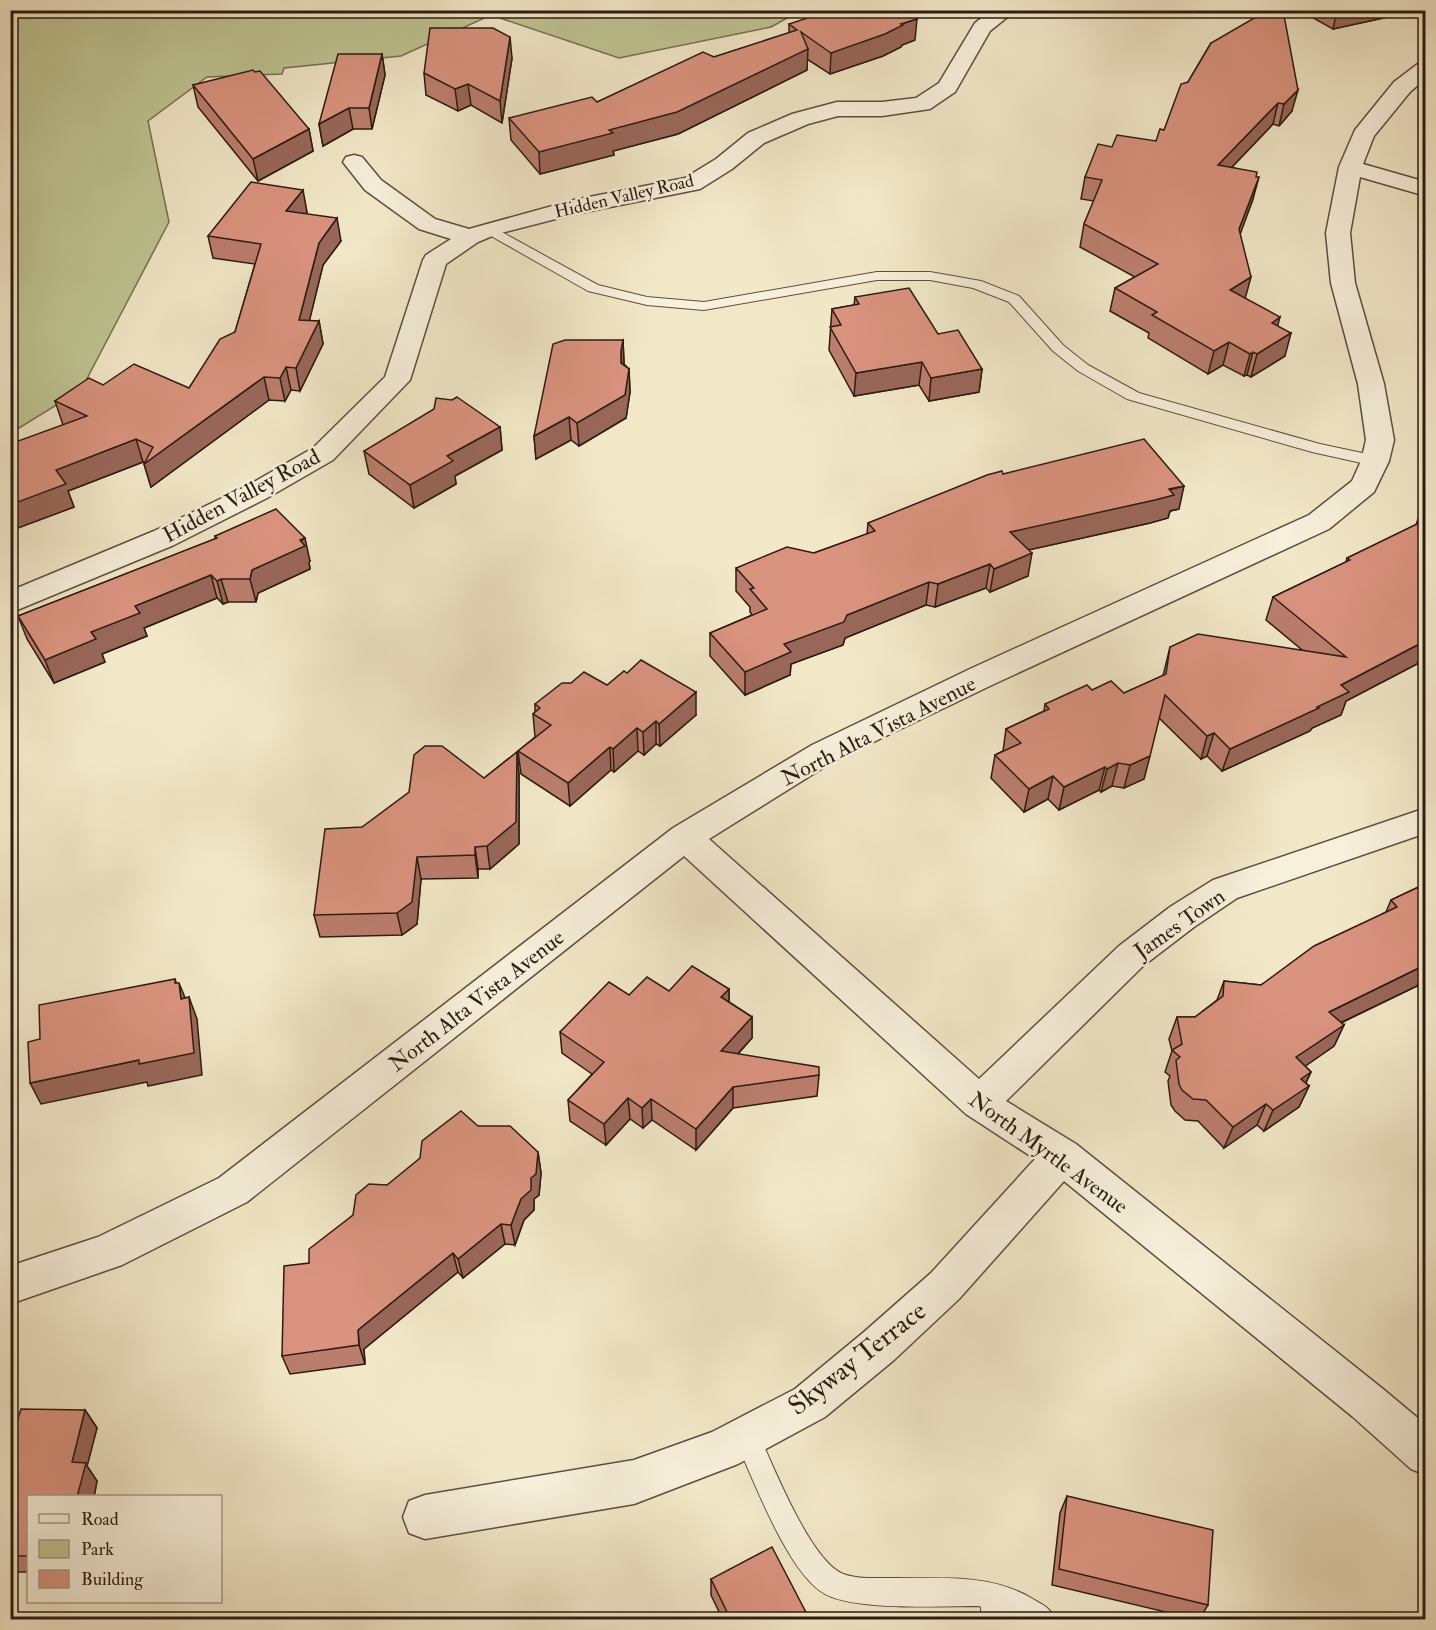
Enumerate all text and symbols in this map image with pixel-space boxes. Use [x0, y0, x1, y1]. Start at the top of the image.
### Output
street label: Hidden Valley Road [552, 169, 696, 224]
street label: Hidden Valley Road [158, 443, 325, 549]
street label: North Alta Vista Avenue [776, 670, 981, 792]
street label: James Town [1128, 882, 1230, 966]
street label: North Alta Vista Avenue [383, 924, 570, 1078]
street label: North Myrtle Avenue [963, 1086, 1134, 1220]
street label: Skyway Terrace [782, 1294, 933, 1423]
legend [27, 1495, 222, 1603]
text: Road [81, 1508, 119, 1531]
text: Park [81, 1538, 114, 1561]
text: Building [81, 1568, 144, 1591]

